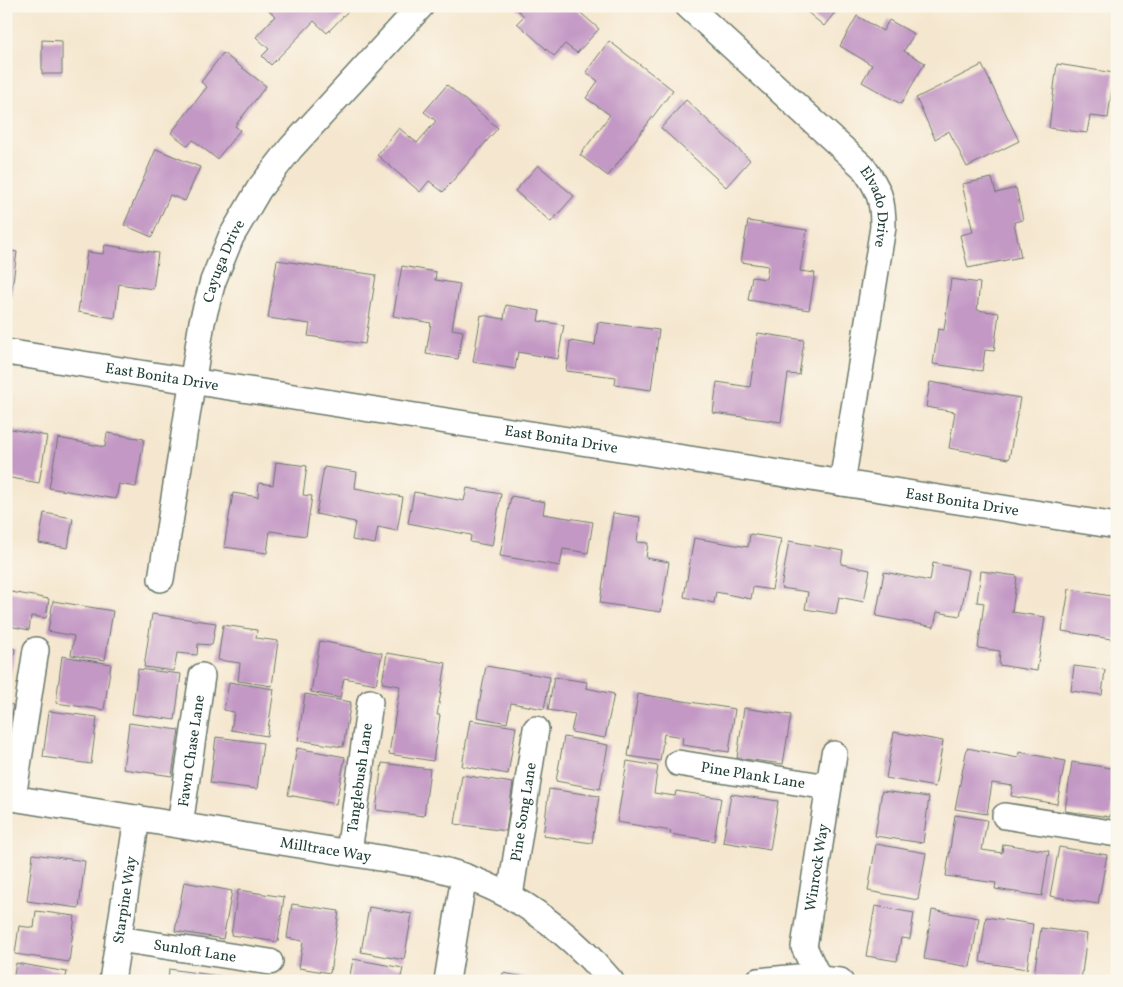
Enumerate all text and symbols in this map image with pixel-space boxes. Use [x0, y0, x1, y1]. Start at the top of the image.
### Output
street label: Elvado Drive [854, 162, 892, 249]
street label: Cayuga Drive [199, 216, 251, 305]
street label: East Bonita Drive [104, 359, 220, 397]
street label: East Bonita Drive [503, 421, 619, 460]
street label: East Bonita Drive [904, 484, 1020, 522]
street label: Fawn Chase Lane [174, 694, 211, 808]
street label: Tanglebush Lane [343, 722, 379, 834]
street label: Pine Plank Lane [699, 758, 806, 795]
street label: Pine Song Lane [506, 761, 543, 863]
street label: Winrock Way [801, 822, 835, 913]
street label: Milltrace Way [278, 833, 373, 868]
street label: Starpine Way [109, 855, 143, 945]
street label: Sunloft Lane [152, 936, 238, 969]

